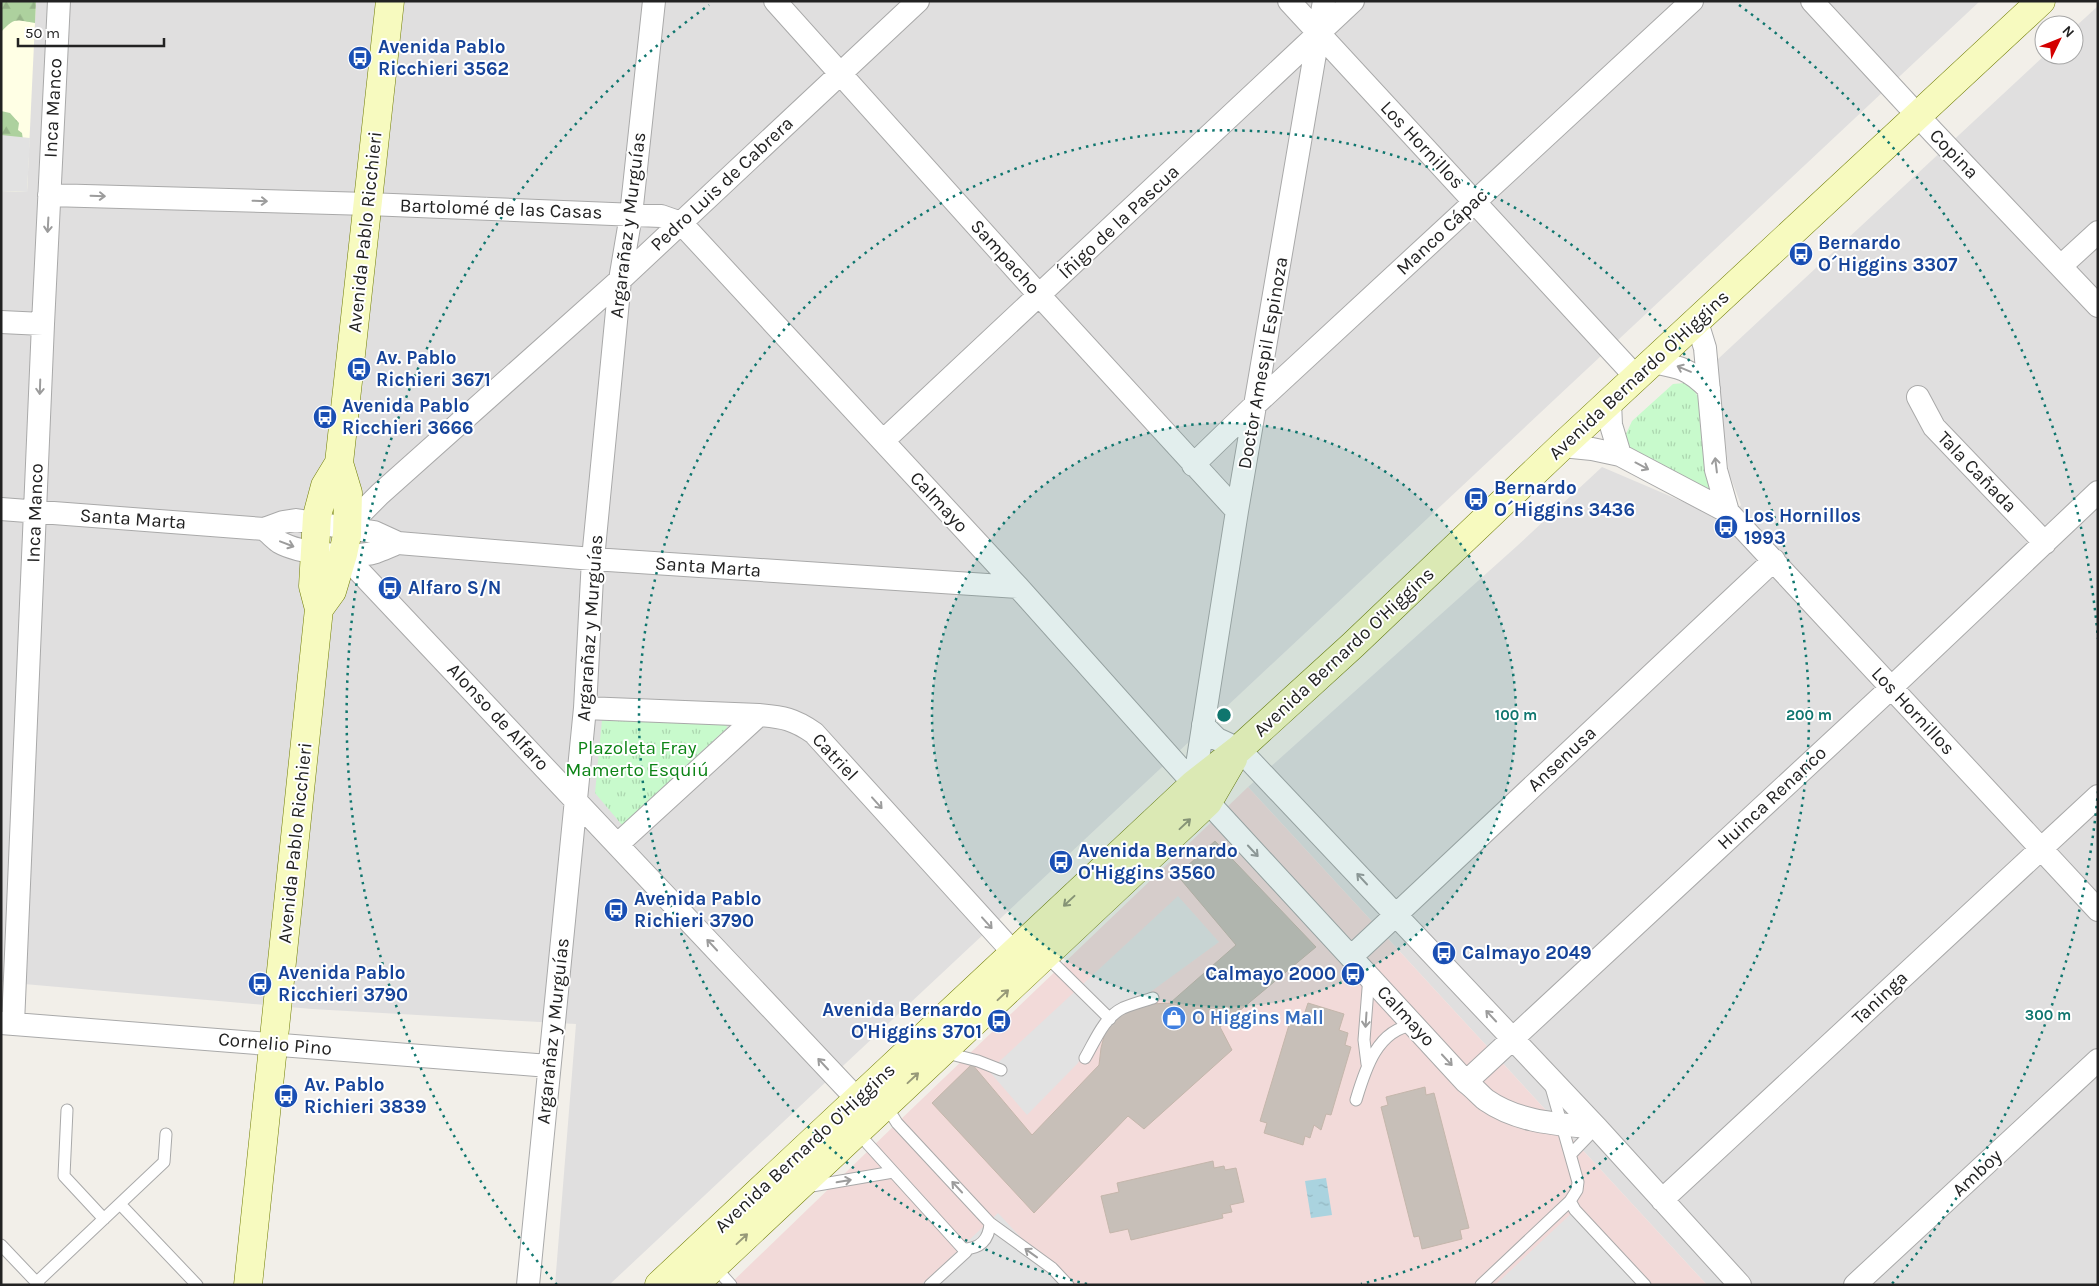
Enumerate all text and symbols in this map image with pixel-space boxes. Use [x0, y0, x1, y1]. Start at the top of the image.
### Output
scale bar [18, 15, 164, 47]
north arrow [2034, 15, 2084, 65]
text: N [2058, 22, 2078, 41]
text: 50 m [25, 24, 60, 42]
place label: Avenida Pablo Ricchieri 3562 [378, 36, 509, 80]
bus stop icon: Avenida Pablo Ricchieri 3562 [347, 45, 373, 71]
street label: Inca Manco [39, 58, 67, 158]
street label: Los Hornillos [1376, 97, 1468, 193]
street label: Pedro Luis de Cabrera [646, 112, 798, 256]
street label: Copina [1925, 125, 1983, 183]
street label: Avenida Pablo Ricchieri [344, 130, 386, 334]
street label: Argarañaz y Murguías [606, 131, 650, 319]
street label: Íñigo de la Pascua [1054, 160, 1184, 283]
street label: Manco Cápac [1392, 184, 1492, 280]
one-way arrow [90, 192, 106, 201]
street label: Bartolomé de las Casas [399, 194, 603, 224]
one-way arrow [252, 196, 268, 205]
street label: Sampacho [966, 215, 1044, 299]
one-way arrow [43, 216, 52, 232]
place label: Bernardo O´Higgins 3307 [1818, 232, 1958, 276]
bus stop icon: Bernardo O´Higgins 3307 [1788, 241, 1814, 267]
street label: Doctor Amespil Espinoza [1233, 255, 1293, 471]
street label: Avenida Bernardo O'Higgins [1544, 286, 1734, 464]
place label: Av. Pablo Richieri 3671 [376, 347, 491, 391]
bus stop icon: Av. Pablo Richieri 3671 [346, 356, 372, 382]
one-way arrow [1677, 364, 1692, 374]
one-way arrow [36, 379, 45, 395]
place label: Avenida Pablo Ricchieri 3666 [342, 395, 474, 439]
bus stop icon: Avenida Pablo Ricchieri 3666 [312, 404, 338, 430]
street label: Tala Cañada [1933, 427, 2021, 517]
one-way arrow [1711, 457, 1721, 473]
one-way arrow [1634, 462, 1649, 471]
street label: Inca Manco [22, 463, 48, 563]
street label: Calmayo [905, 467, 973, 537]
place label: Bernardo O´Higgins 3436 [1494, 477, 1635, 521]
bus stop icon: Bernardo O´Higgins 3436 [1463, 486, 1489, 512]
street label: Santa Marta [79, 504, 187, 534]
place label: Los Hornillos 1993 [1744, 505, 1861, 549]
bus stop icon: Los Hornillos 1993 [1713, 514, 1739, 540]
street label: Argarañaz y Murguías [572, 534, 608, 722]
one-way arrow [279, 540, 294, 550]
street label: Santa Marta [654, 552, 762, 582]
street label: Avenida Bernardo O'Higgins [1249, 563, 1439, 741]
bus stop icon: Alfaro S/N [377, 575, 403, 601]
place label: Alfaro S/N [408, 577, 501, 599]
street label: Alonso de Alfaro [443, 659, 553, 775]
street label: Los Hornillos [1867, 663, 1959, 759]
centre of rings [1215, 706, 1233, 724]
text: 100 m [1495, 706, 1537, 724]
text: 200 m [1786, 706, 1832, 724]
street label: Ansenusa [1523, 722, 1601, 796]
street label: Catriel [808, 729, 862, 785]
park label: Plazoleta Fray Mamerto Esquiú [565, 737, 709, 781]
street label: Avenida Pablo Ricchieri [274, 741, 316, 945]
street label: Huinca Renanco [1713, 742, 1831, 854]
one-way arrow [871, 797, 883, 810]
one-way arrow [1179, 818, 1191, 830]
place label: Avenida Bernardo O'Higgins 3560 [1078, 840, 1238, 884]
one-way arrow [1247, 845, 1259, 857]
bus stop icon: Avenida Bernardo O'Higgins 3560 [1048, 849, 1074, 875]
one-way arrow [1356, 873, 1368, 886]
place label: Avenida Pablo Richieri 3790 [634, 888, 761, 932]
one-way arrow [1062, 895, 1075, 907]
bus stop icon: Avenida Pablo Richieri 3790 [603, 897, 629, 923]
one-way arrow [981, 917, 993, 930]
street label: Argarañaz y Murguías [532, 937, 574, 1125]
one-way arrow [706, 939, 718, 951]
bus stop icon: Calmayo 2049 [1431, 940, 1457, 966]
place label: Calmayo 2049 [1462, 942, 1592, 964]
bus stop icon: Calmayo 2000 [1340, 961, 1366, 987]
place label: Avenida Pablo Ricchieri 3790 [278, 962, 408, 1006]
place label: Calmayo 2000 [1205, 963, 1336, 985]
street label: Taninga [1848, 967, 1912, 1029]
bus stop icon: Avenida Pablo Ricchieri 3790 [247, 971, 273, 997]
street label: Calmayo [1372, 981, 1440, 1051]
one-way arrow [996, 989, 1009, 1001]
place label: Avenida Bernardo O'Higgins 3701 [822, 999, 982, 1043]
shop icon: O Higgins Mall [1161, 1005, 1187, 1031]
text: 300 m [2025, 1006, 2071, 1024]
place label: O Higgins Mall [1192, 1007, 1324, 1029]
bus stop icon: Avenida Bernardo O'Higgins 3701 [986, 1008, 1012, 1034]
one-way arrow [1485, 1010, 1497, 1022]
one-way arrow [1361, 1012, 1370, 1028]
street label: Cornelio Pino [217, 1028, 333, 1060]
one-way arrow [1441, 1054, 1452, 1067]
one-way arrow [817, 1057, 829, 1070]
street label: Avenida Bernardo O'Higgins [710, 1059, 900, 1237]
one-way arrow [907, 1072, 920, 1084]
place label: Av. Pablo Richieri 3839 [304, 1074, 427, 1118]
bus stop icon: Av. Pablo Richieri 3839 [273, 1083, 299, 1109]
street label: Amboy [1948, 1145, 2006, 1201]
one-way arrow [835, 1175, 851, 1185]
one-way arrow [951, 1181, 963, 1194]
one-way arrow [736, 1233, 749, 1245]
one-way arrow [1024, 1248, 1038, 1258]

